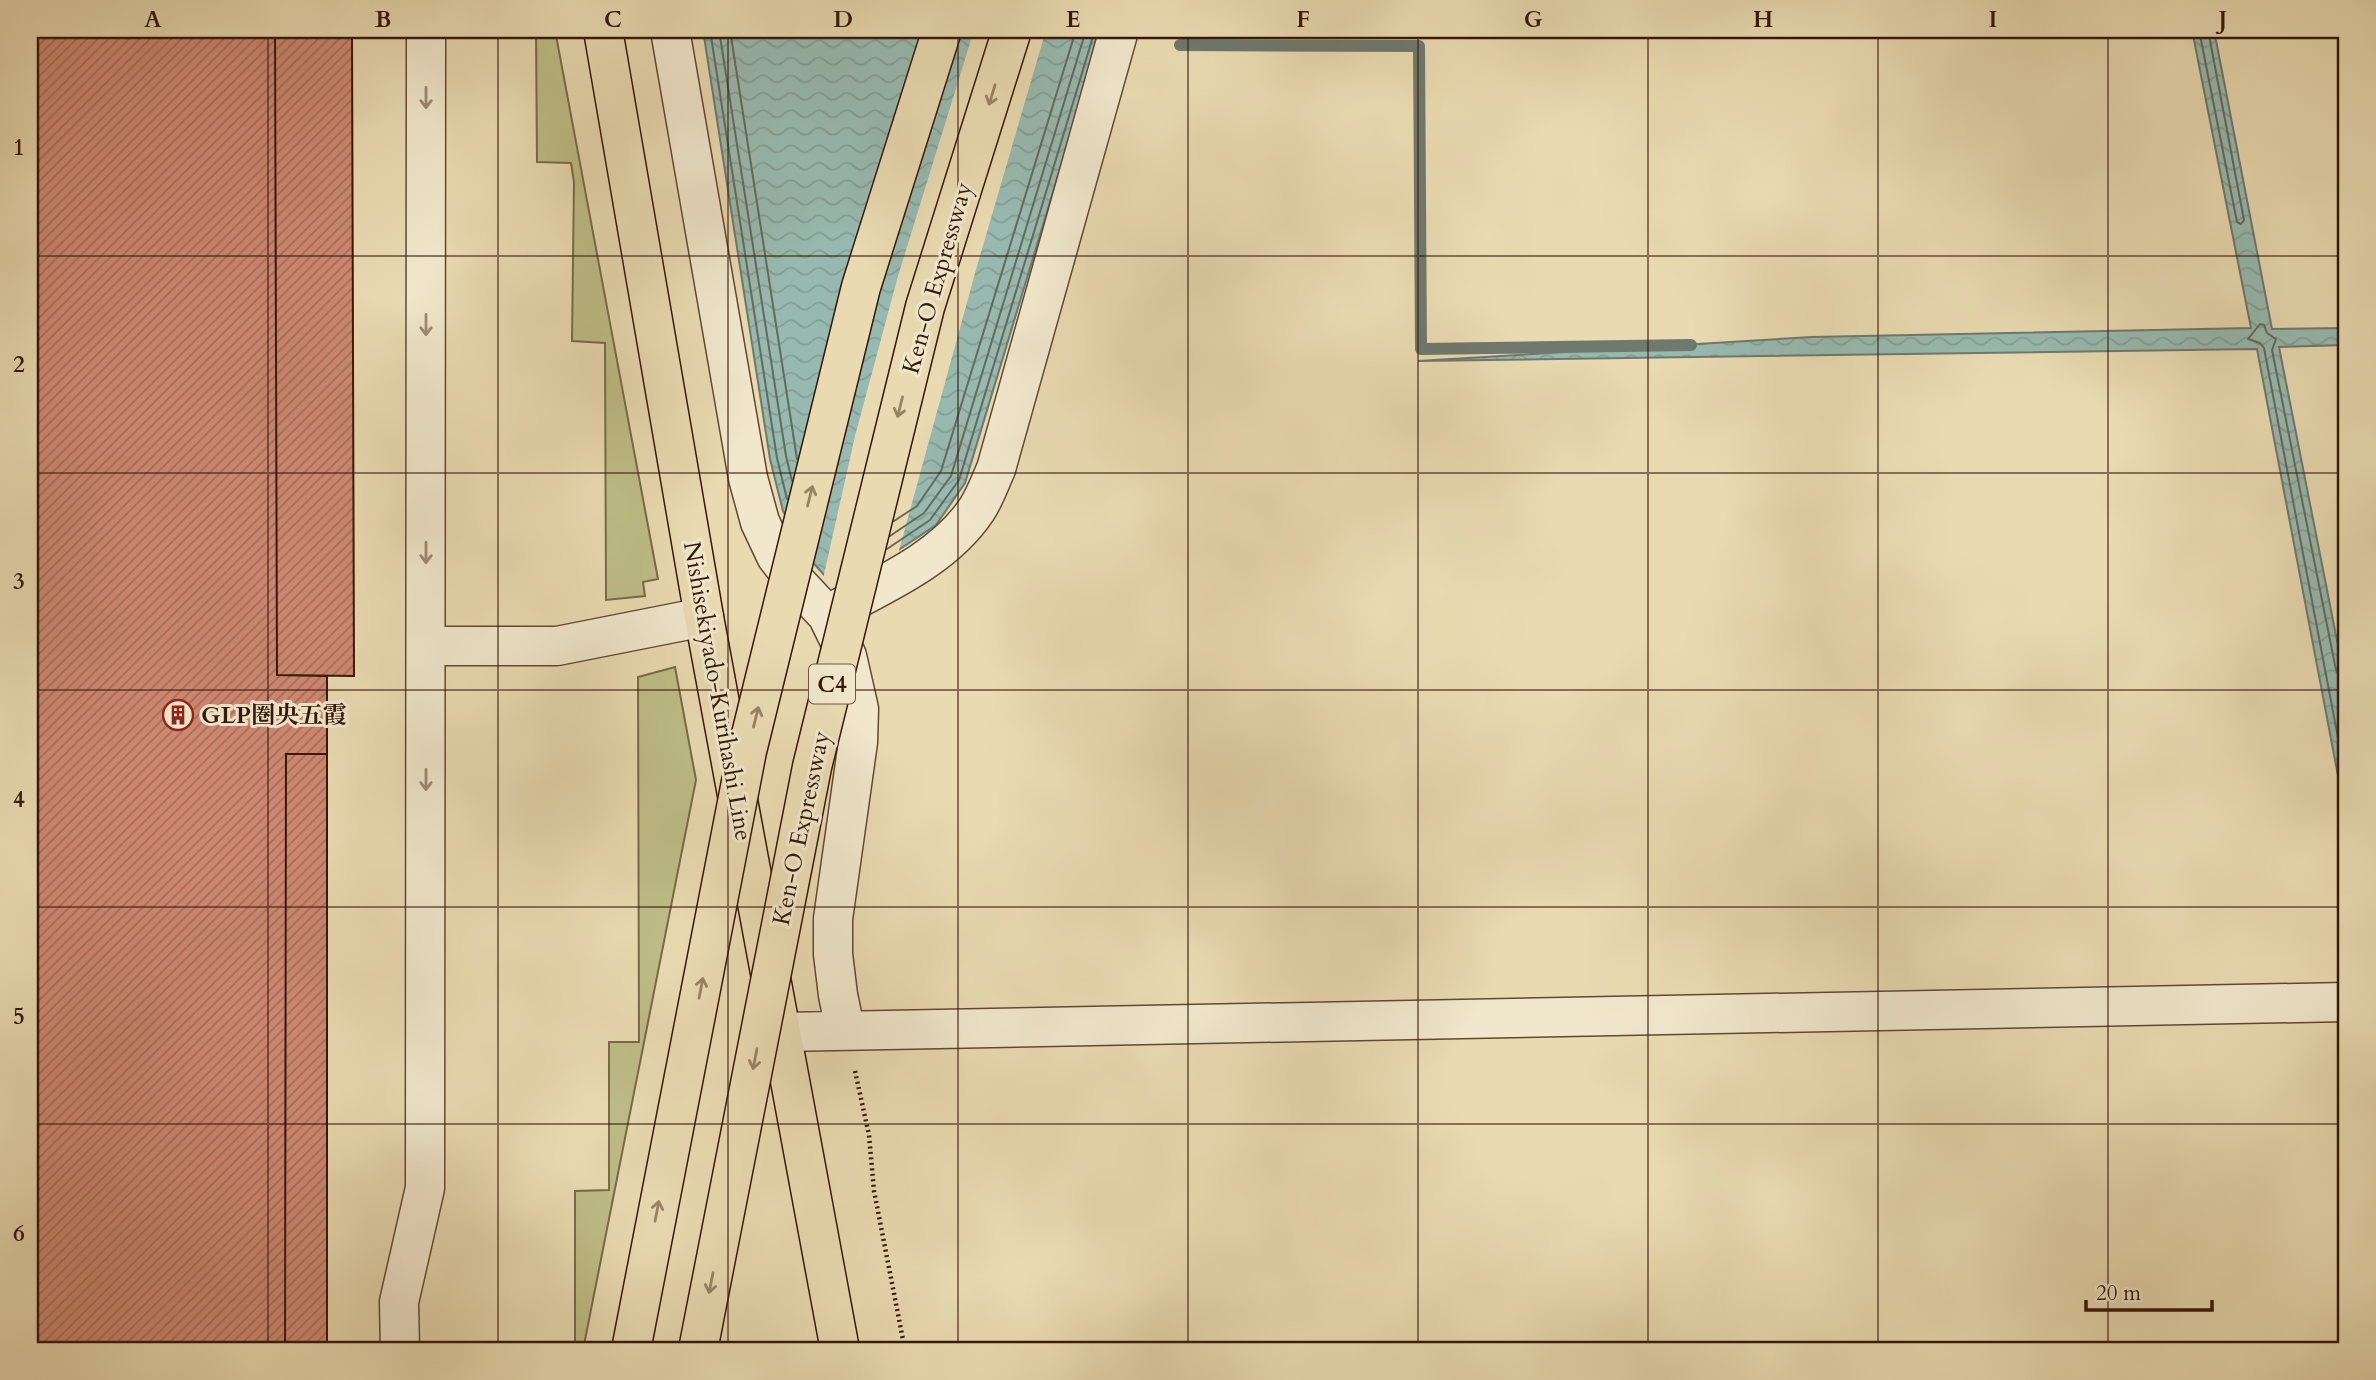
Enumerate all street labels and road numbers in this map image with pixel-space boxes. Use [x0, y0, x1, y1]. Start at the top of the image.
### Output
street label: Ken-O Expressway [894, 178, 981, 378]
street label: Nishisekiyado-Kurihashi Line [675, 539, 760, 843]
road number: C4 [809, 664, 855, 704]
street label: Ken-O Expressway [765, 728, 838, 928]

